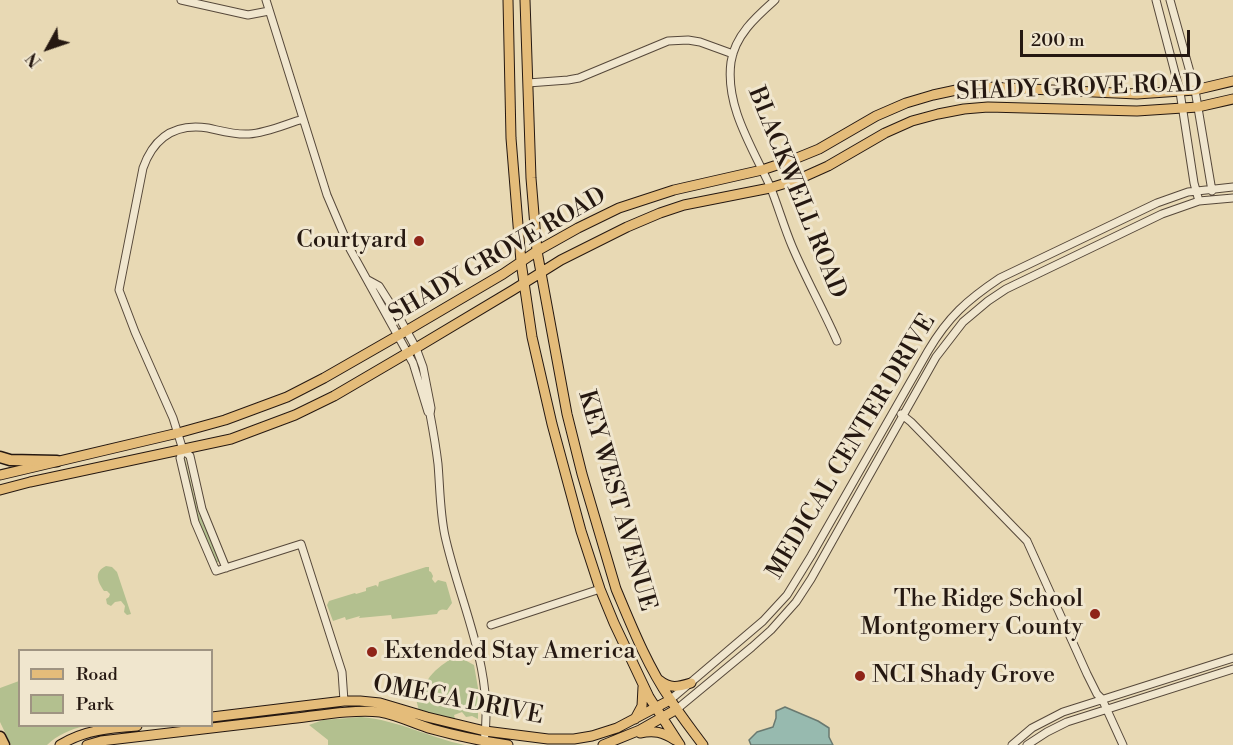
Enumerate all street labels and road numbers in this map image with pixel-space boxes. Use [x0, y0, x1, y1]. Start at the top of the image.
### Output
street label: SHADY GROVE ROAD [955, 70, 1203, 108]
street label: BLACKWELL ROAD [740, 83, 852, 303]
street label: SHADY GROVE ROAD [384, 182, 612, 330]
street label: MEDICAL CENTER DRIVE [761, 309, 943, 585]
street label: KEY WEST AVENUE [571, 387, 661, 615]
street label: OMEGA DRIVE [370, 670, 546, 732]

